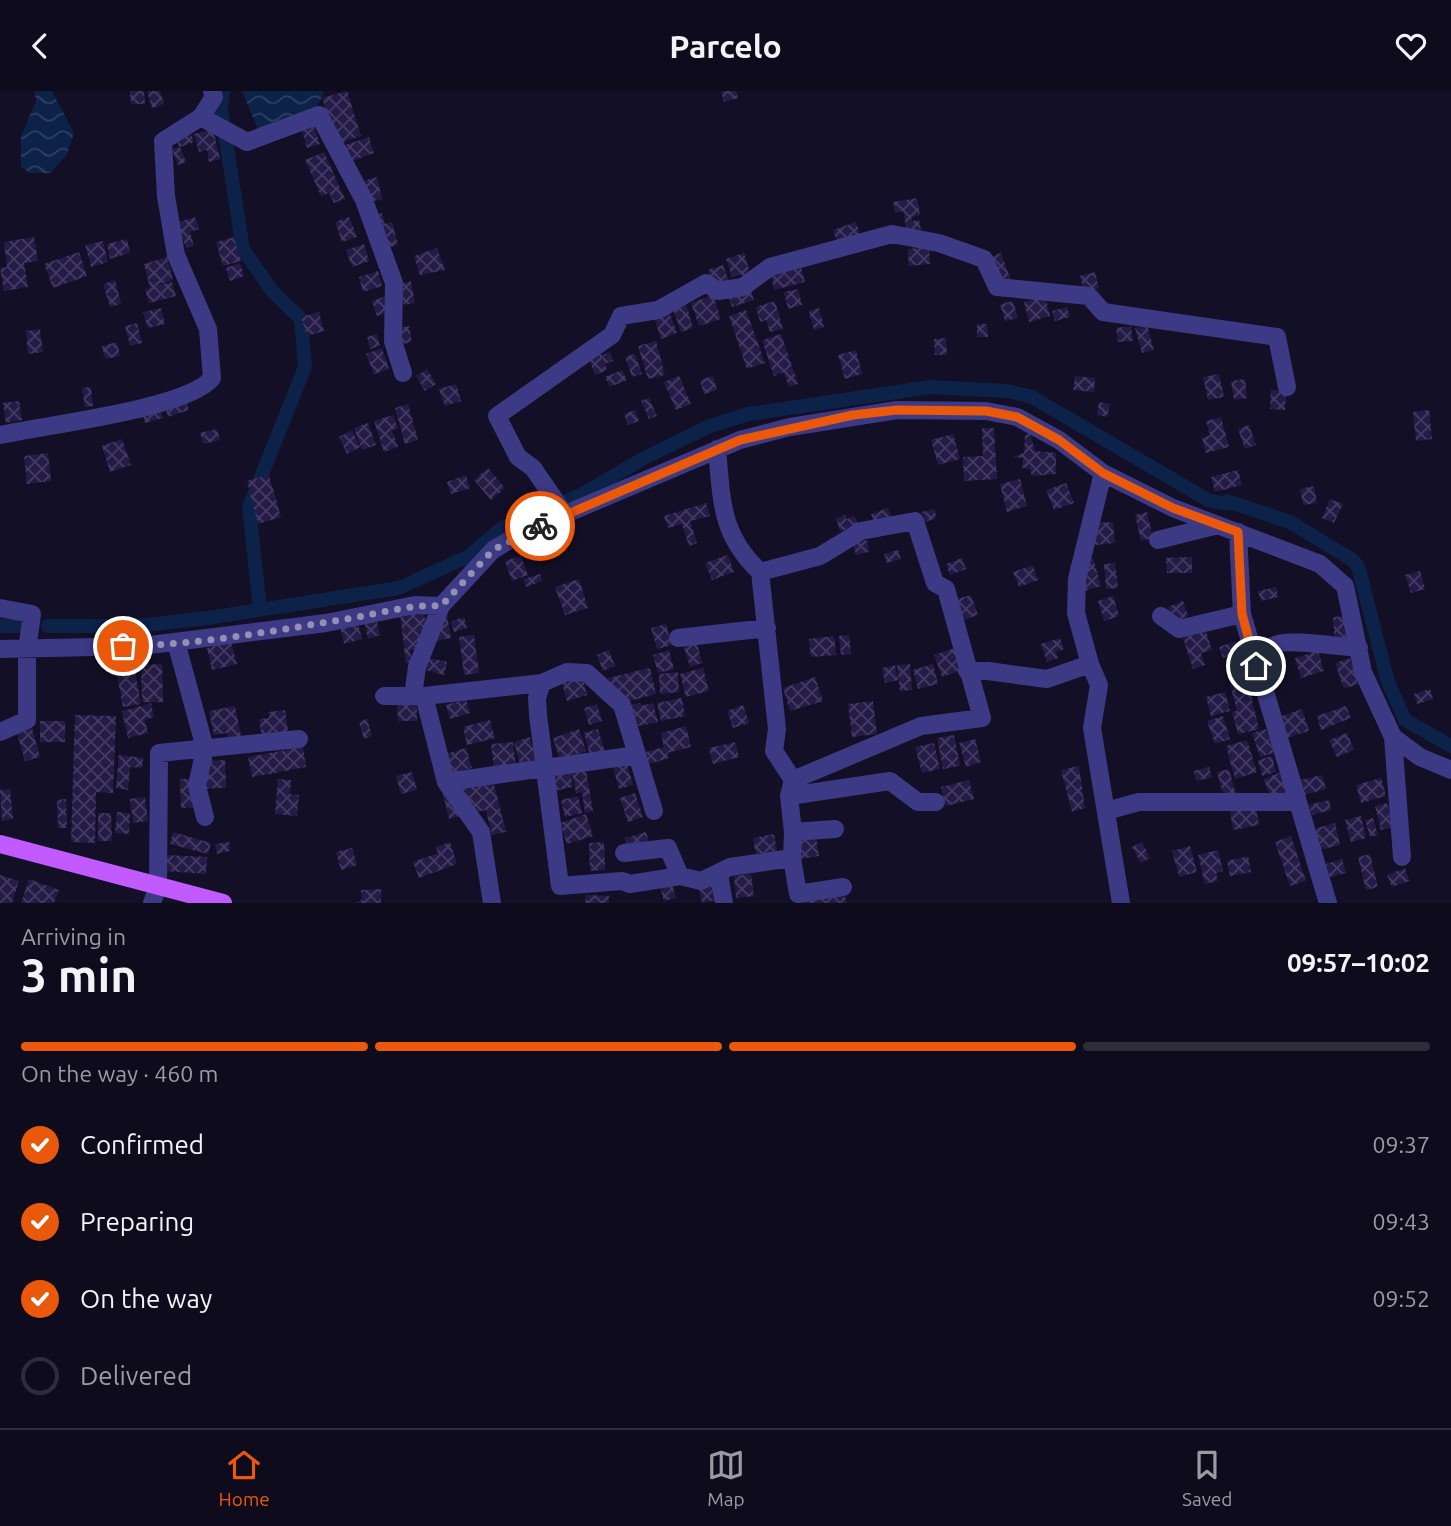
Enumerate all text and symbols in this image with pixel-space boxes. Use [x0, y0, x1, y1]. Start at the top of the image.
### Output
icon: back [21, 27, 59, 65]
icon: heart [1392, 27, 1430, 65]
text: Parcelo [669, 28, 782, 64]
courier [505, 491, 575, 561]
icon: bike [521, 507, 559, 545]
pin [93, 616, 153, 676]
icon: bag [104, 627, 142, 665]
pin [1226, 636, 1286, 696]
icon: home [1237, 647, 1275, 685]
text: Arriving in [21, 924, 126, 949]
text: 09:57–10:02 [1287, 948, 1430, 977]
text: 3 min [21, 949, 137, 1001]
text: On the way · 460 m [21, 1061, 218, 1086]
icon: check [21, 1126, 59, 1164]
text: Confirmed [80, 1130, 204, 1159]
text: 09:37 [1372, 1132, 1430, 1157]
icon: check [21, 1203, 59, 1241]
text: Preparing [80, 1207, 194, 1236]
text: 09:43 [1372, 1209, 1430, 1234]
icon: check [21, 1280, 59, 1318]
text: On the way [80, 1284, 212, 1313]
text: 09:52 [1372, 1286, 1430, 1311]
text: Delivered [80, 1361, 192, 1390]
tab: Home [219, 1446, 270, 1510]
tab: Map [707, 1446, 745, 1510]
tab: Saved [1182, 1446, 1232, 1510]

